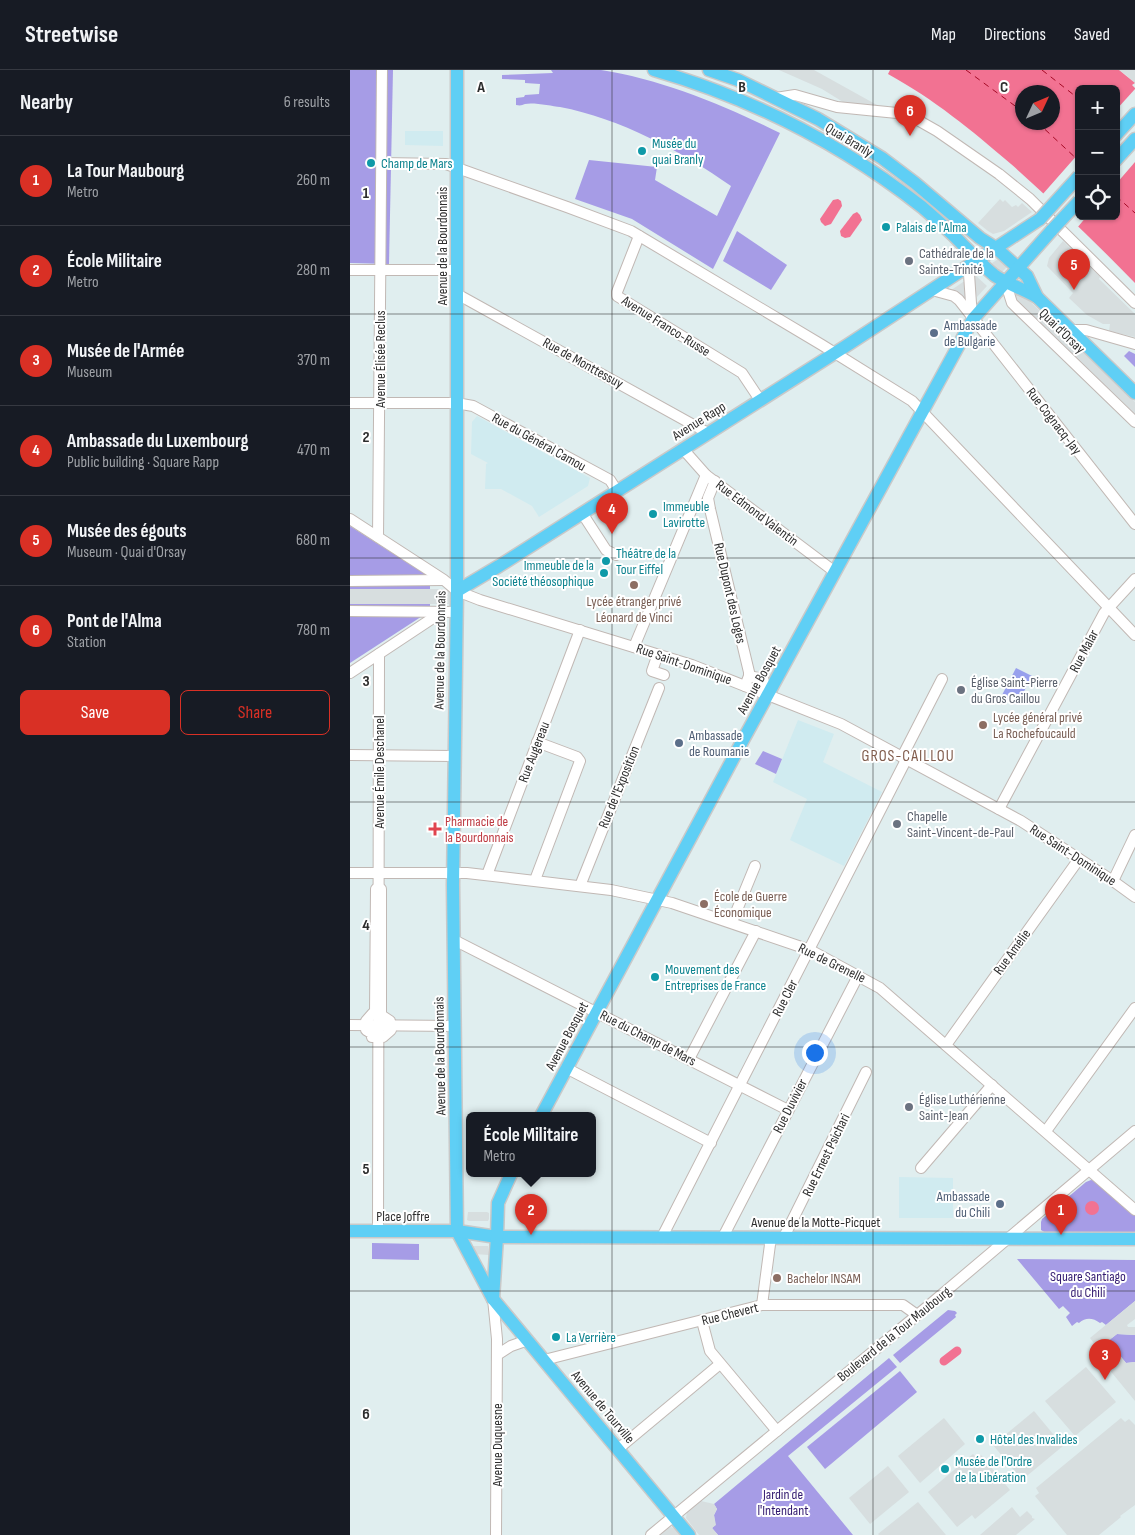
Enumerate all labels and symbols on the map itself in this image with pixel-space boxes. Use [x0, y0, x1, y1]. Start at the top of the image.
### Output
text: A [476, 78, 485, 97]
text: B [738, 78, 746, 97]
text: C [1000, 78, 1008, 97]
north arrow [1015, 85, 1060, 130]
pin: 6 [894, 95, 926, 136]
street label: Quai Branly [822, 119, 876, 161]
place label: Musée du quai Branly [652, 135, 704, 168]
marker: Musée du quai Branly [636, 145, 648, 157]
place label: Champ de Mars [381, 155, 452, 172]
marker: Champ de Mars [365, 157, 377, 169]
text: 1 [363, 184, 370, 203]
street label: Avenue de la Bourdonnais [434, 187, 451, 306]
place label: Palais de l'Alma [896, 219, 967, 236]
marker: Palais de l'Alma [880, 221, 892, 233]
place label: Cathédrale de la Sainte-Trinité [919, 245, 994, 278]
pin: 5 [1058, 249, 1090, 290]
marker: Cathédrale de la Sainte-Trinité [903, 255, 915, 267]
street label: Avenue Franco-Russe [618, 291, 713, 360]
street label: Quai d'Orsay [1035, 305, 1089, 357]
street label: Avenue Élisée Reclus [372, 310, 389, 409]
place label: Ambassade de Bulgarie [943, 317, 997, 350]
marker: Ambassade de Bulgarie [928, 327, 940, 339]
street label: Rue de Monttessuy [540, 334, 627, 392]
street label: Rue Cognacq-Jay [1023, 384, 1086, 458]
street label: Avenue Rapp [668, 398, 729, 445]
street label: Rue du Général Camou [489, 409, 589, 475]
text: 2 [362, 428, 370, 447]
street label: Rue Edmond Valentin [712, 476, 802, 550]
pin: 4 [596, 493, 628, 534]
place label: Immeuble Lavirotte [663, 498, 709, 531]
marker: Immeuble Lavirotte [647, 508, 659, 520]
street label: Rue Dupont des Loges [710, 541, 750, 645]
place label: Théâtre de la Tour Eiffel [616, 545, 676, 578]
marker: Théâtre de la Tour Eiffel [600, 555, 612, 567]
place label: Immeuble de la Société théosophique [492, 557, 594, 590]
marker: Immeuble de la Société théosophique [598, 567, 610, 579]
marker: Lycée étranger privé Léonard de Vinci [628, 579, 640, 591]
street label: Avenue de la Bourdonnais [430, 591, 450, 710]
place label: Lycée étranger privé Léonard de Vinci [587, 593, 681, 626]
street label: Rue Malar [1066, 627, 1102, 675]
street label: Rue Saint-Dominique [634, 640, 734, 688]
street label: Avenue Bosquet [733, 643, 785, 718]
text: 3 [362, 672, 370, 691]
place label: Église Saint-Pierre du Gros Caillou [971, 674, 1058, 707]
marker: Église Saint-Pierre du Gros Caillou [955, 684, 967, 696]
place label: Lycée général privé La Rochefoucauld [993, 709, 1082, 742]
street label: Avenue Émile Deschanel [371, 715, 388, 830]
street label: Rue Augereau [515, 719, 553, 785]
marker: Lycée général privé La Rochefoucauld [977, 719, 989, 731]
place label: Ambassade de Roumanie [688, 727, 749, 760]
marker: Ambassade de Roumanie [673, 737, 685, 749]
street label: Rue de l'Exposition [595, 743, 643, 831]
district label: GROS-CAILLOU [861, 747, 955, 766]
place label: Chapelle Saint-Vincent-de-Paul [907, 808, 1014, 841]
place label: Pharmacie de la Bourdonnais [445, 813, 514, 846]
marker: Chapelle Saint-Vincent-de-Paul [891, 818, 903, 830]
street label: Rue Saint-Dominique [1026, 821, 1120, 889]
marker: Pharmacie de la Bourdonnais [429, 823, 441, 835]
place label: École de Guerre Économique [714, 888, 787, 921]
marker: École de Guerre Économique [698, 898, 710, 910]
text: 4 [362, 916, 370, 935]
street label: Rue Amélie [990, 926, 1034, 978]
street label: Rue de Grenelle [796, 939, 868, 987]
place label: Mouvement des Entreprises de France [665, 961, 766, 994]
marker: Mouvement des Entreprises de France [649, 971, 661, 983]
street label: Rue Cler [769, 977, 801, 1019]
street label: Avenue de la Bourdonnais [430, 997, 450, 1116]
street label: Avenue Bosquet [541, 999, 592, 1074]
street label: Rue du Champ de Mars [597, 1006, 699, 1070]
your location [802, 1040, 828, 1066]
street label: Rue Duvivier [769, 1076, 811, 1136]
place label: Église Luthérienne Saint-Jean [919, 1091, 1006, 1124]
marker: Église Luthérienne Saint-Jean [903, 1101, 915, 1113]
street label: Rue Ernest Psichari [799, 1111, 853, 1199]
text: 5 [362, 1160, 370, 1179]
place label: Ambassade du Chili [936, 1188, 990, 1221]
pin: 2 [515, 1194, 547, 1235]
pin: 1 [1045, 1194, 1077, 1235]
marker: Ambassade du Chili [994, 1198, 1006, 1210]
street label: Place Joffre [376, 1208, 430, 1225]
street label: Avenue de la Motte-Picquet [750, 1214, 881, 1231]
park label: Square Santiago du Chili [1050, 1268, 1126, 1301]
place label: Bachelor INSAM [787, 1270, 861, 1287]
marker: Bachelor INSAM [771, 1272, 783, 1284]
street label: Boulevard de la Tour Maubourg [834, 1283, 955, 1385]
street label: Rue Chevert [700, 1299, 760, 1329]
place label: La Verrière [566, 1329, 616, 1346]
marker: La Verrière [550, 1331, 562, 1343]
pin: 3 [1089, 1339, 1121, 1380]
street label: Avenue de Tourville [567, 1366, 638, 1447]
street label: Avenue Duquesne [489, 1403, 506, 1488]
text: 6 [362, 1405, 370, 1424]
place label: Hôtel des Invalides [990, 1431, 1078, 1448]
marker: Hôtel des Invalides [974, 1433, 986, 1445]
place label: Musée de l'Ordre de la Libération [955, 1453, 1032, 1486]
marker: Musée de l'Ordre de la Libération [939, 1463, 951, 1475]
park label: Jardin de l'Intendant [757, 1486, 809, 1519]

